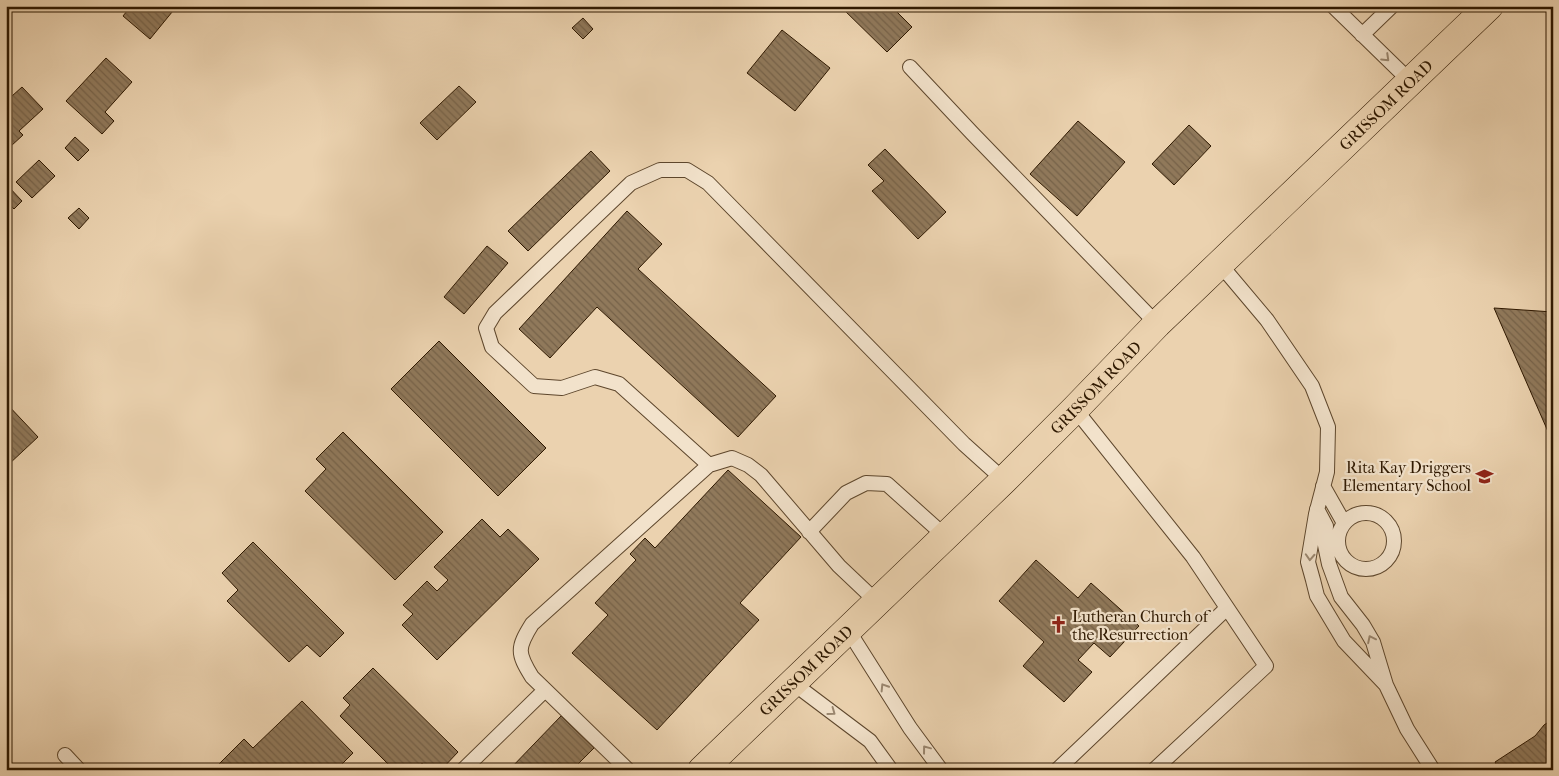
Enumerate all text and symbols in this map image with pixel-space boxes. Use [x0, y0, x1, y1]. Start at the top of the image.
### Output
one-way arrow [1381, 52, 1390, 61]
street label: GRISSOM ROAD [1335, 56, 1437, 154]
street label: GRISSOM ROAD [1046, 337, 1145, 438]
place label: Rita Kay Driggers Elementary School [1342, 458, 1472, 495]
school or university icon: Rita Kay Driggers Elementary School [1475, 466, 1495, 486]
one-way arrow [1304, 553, 1315, 561]
place label: Lutheran Church of the Resurrection [1072, 607, 1212, 644]
church icon: Lutheran Church of the Resurrection [1048, 615, 1068, 635]
street label: GRISSOM ROAD [755, 621, 857, 719]
one-way arrow [1366, 635, 1377, 644]
one-way arrow [881, 683, 891, 692]
one-way arrow [826, 706, 835, 715]
one-way arrow [923, 745, 932, 755]

